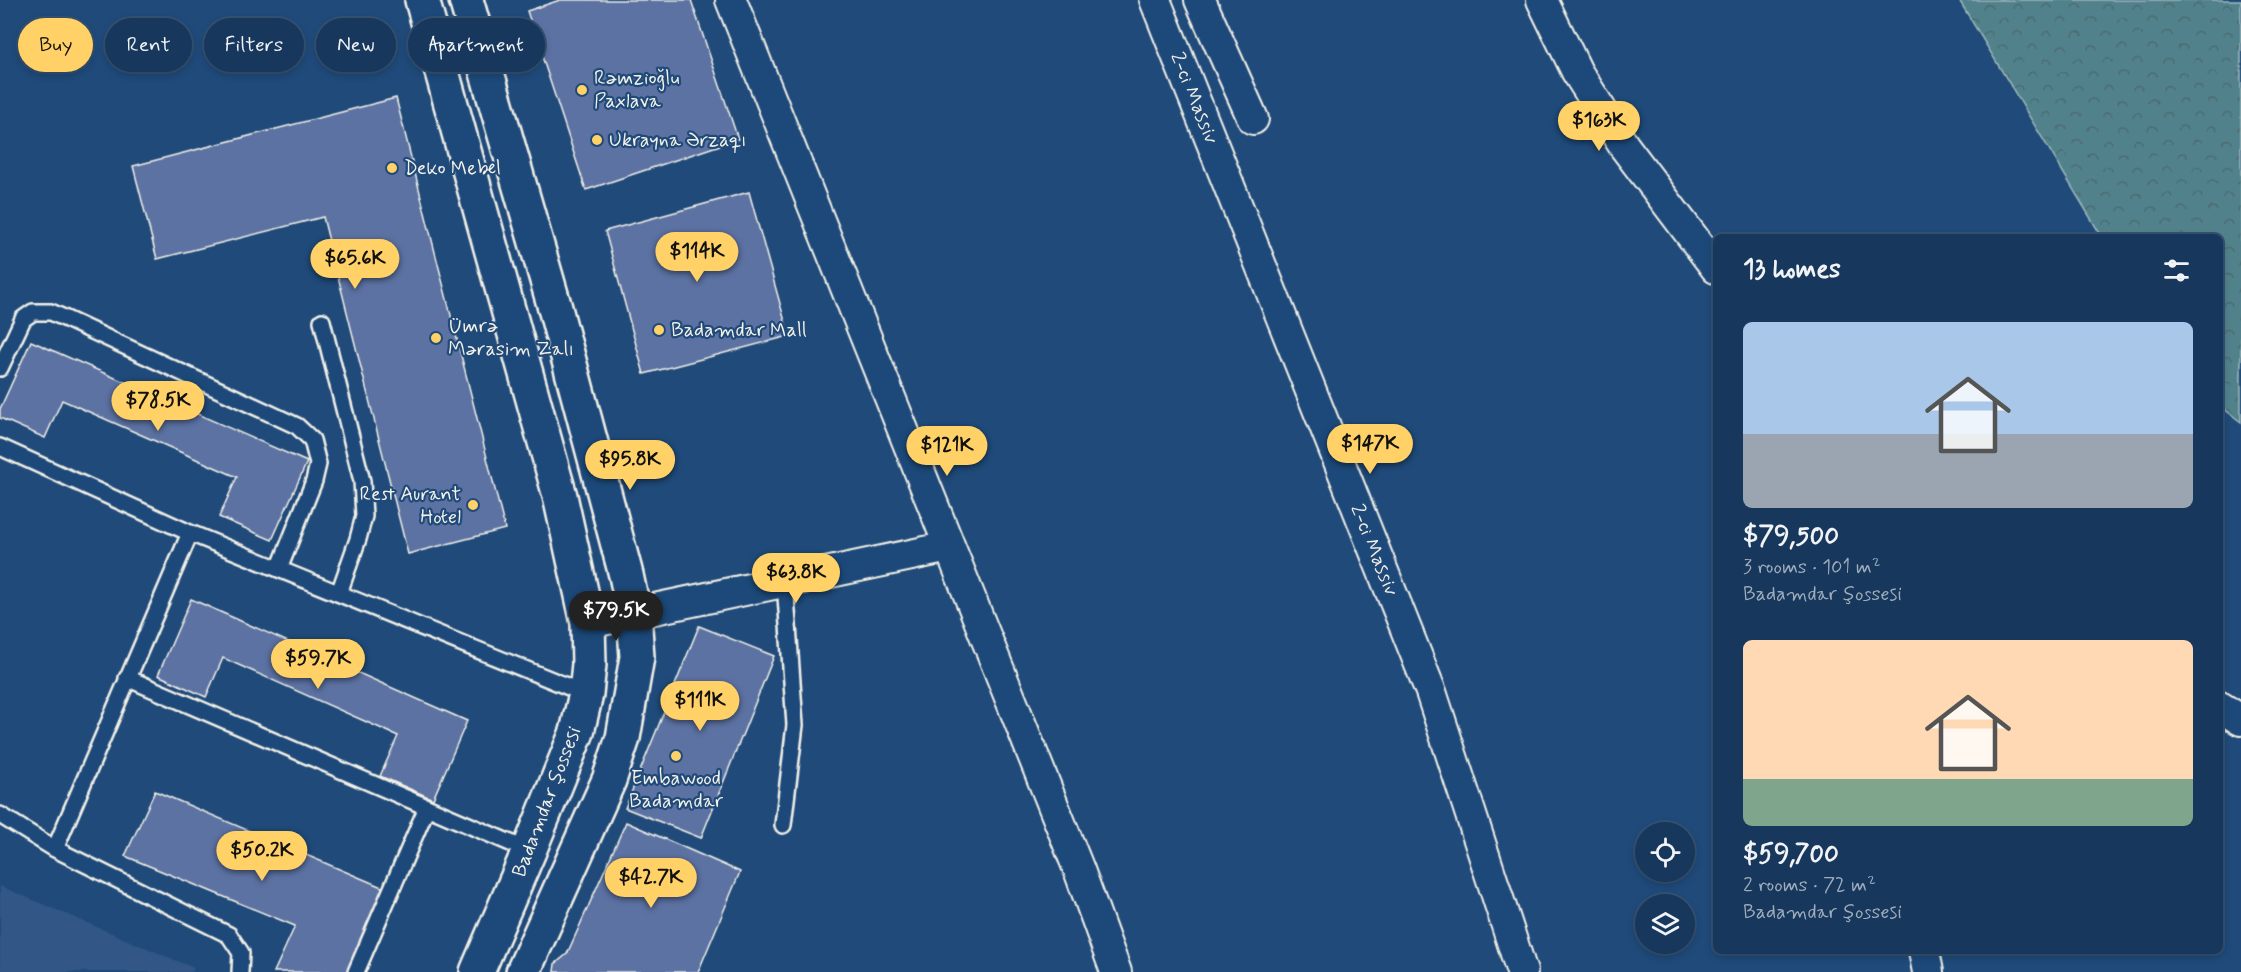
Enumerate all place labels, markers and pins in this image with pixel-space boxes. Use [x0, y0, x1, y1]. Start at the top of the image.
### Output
place label: Rəmzioğlu Paxlava [594, 65, 679, 115]
marker: Rəmzioğlu Paxlava [575, 83, 589, 97]
pin: $163K [1557, 101, 1641, 152]
place label: Ukrayna Ərzaqı [609, 127, 747, 154]
marker: Ukrayna Ərzaqı [590, 133, 604, 147]
place label: Deko Mebel [404, 155, 501, 182]
marker: Deko Mebel [385, 161, 399, 175]
pin: $114K [655, 232, 739, 283]
pin: $65.6K [306, 239, 404, 290]
place label: Ümrə Mərasim Zalı [448, 313, 574, 363]
place label: Badamdar Mall [671, 317, 807, 344]
marker: Badamdar Mall [652, 323, 666, 337]
marker: Ümrə Mərasim Zalı [429, 331, 443, 345]
pin: $78.5K [109, 381, 207, 432]
pin: $147K [1328, 424, 1412, 475]
pin: $121K [905, 426, 989, 477]
pin: $95.8K [581, 440, 679, 491]
place label: Rest Aurant Hotel [359, 481, 461, 531]
marker: Rest Aurant Hotel [466, 498, 480, 512]
pin: $63.8K [747, 553, 845, 604]
pin: $79.5K [567, 591, 665, 642]
pin: $59.7K [269, 639, 367, 690]
pin: $111K [658, 681, 742, 732]
marker: Embawood Badamdar [669, 749, 683, 763]
place label: Embawood Badamdar [629, 765, 724, 815]
pin: $50.2K [213, 831, 311, 882]
pin: $42.7K [602, 858, 700, 909]

